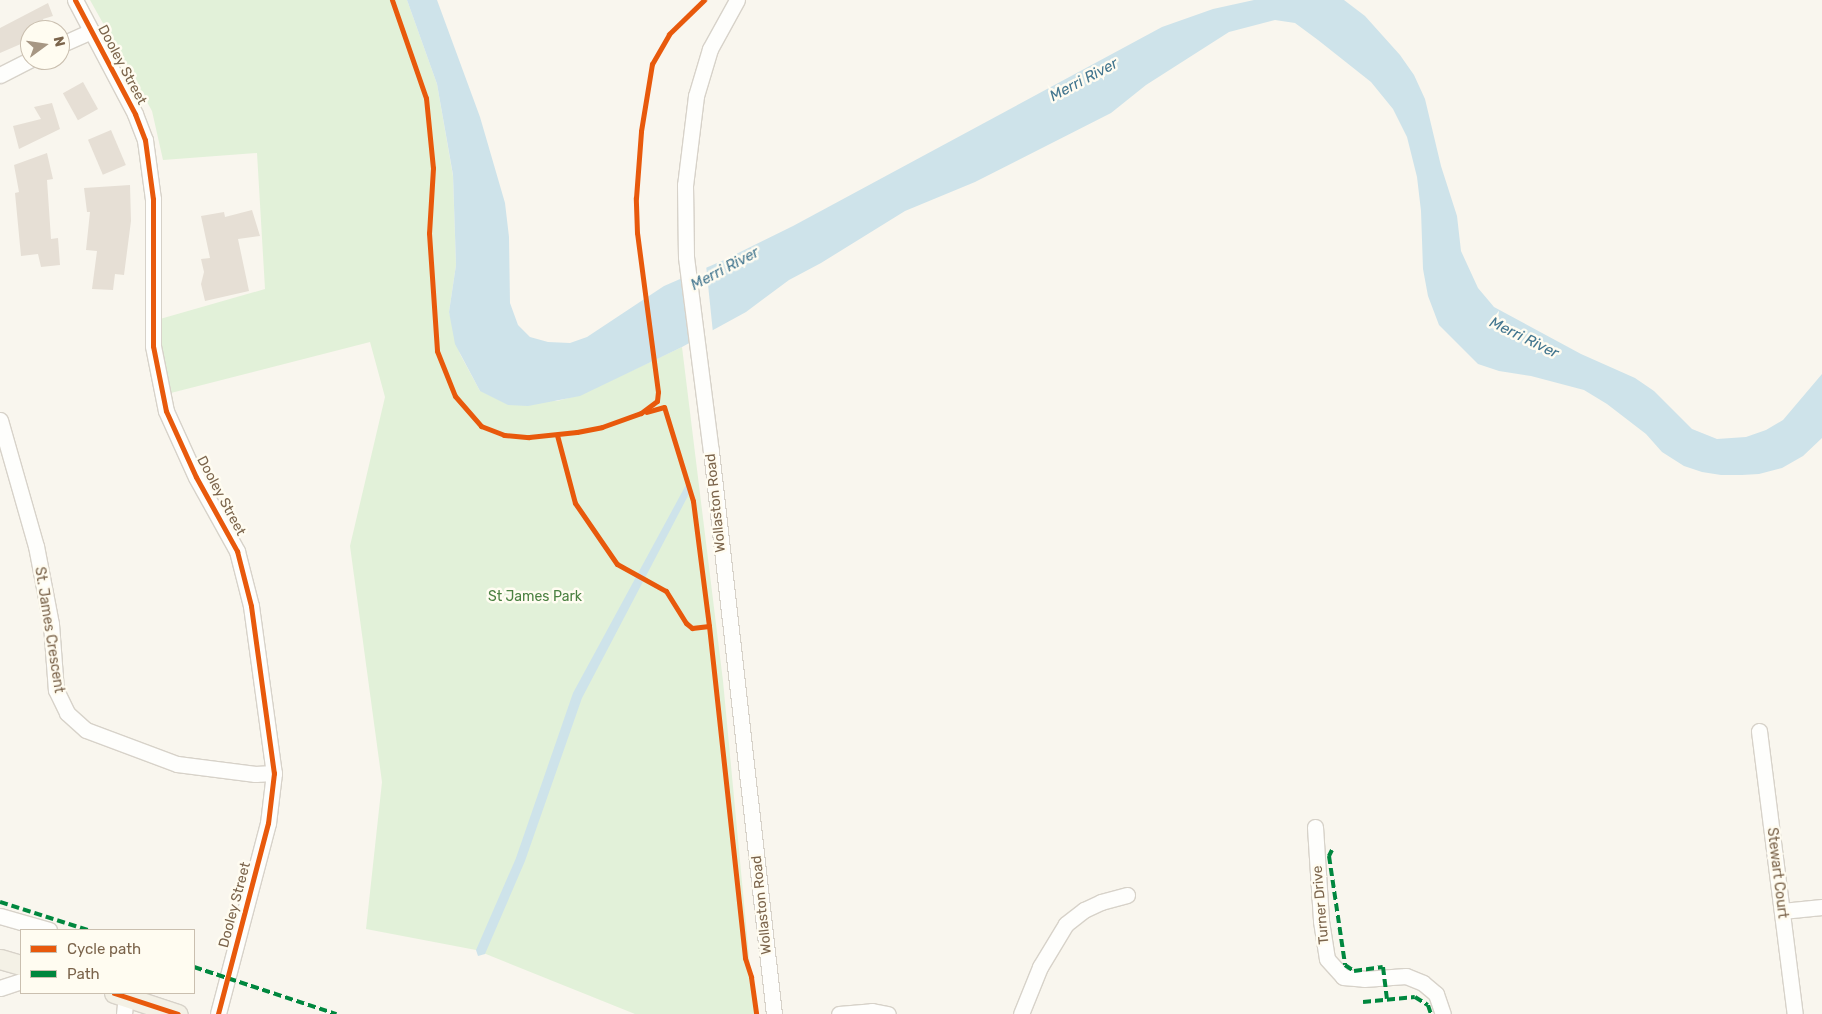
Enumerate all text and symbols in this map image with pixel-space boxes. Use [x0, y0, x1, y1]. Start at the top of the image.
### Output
north arrow [20, 20, 70, 70]
street label: Dooley Street [94, 22, 150, 108]
text: N [50, 35, 69, 48]
water label: Merri River [1047, 55, 1121, 105]
water label: Merri River [688, 244, 762, 294]
water label: Merri River [1486, 314, 1562, 362]
street label: Dooley Street [193, 453, 249, 539]
street label: Wollaston Road [702, 453, 730, 553]
street label: St. James Crescent [31, 566, 67, 694]
park label: St James Park [488, 589, 582, 605]
street label: Stewart Court [1763, 827, 1791, 919]
street label: Wollaston Road [748, 855, 776, 955]
street label: Dooley Street [215, 860, 255, 950]
street label: Turner Drive [1309, 865, 1333, 945]
legend [20, 929, 195, 994]
text: Cycle path [67, 940, 141, 958]
text: Path [67, 965, 100, 983]

